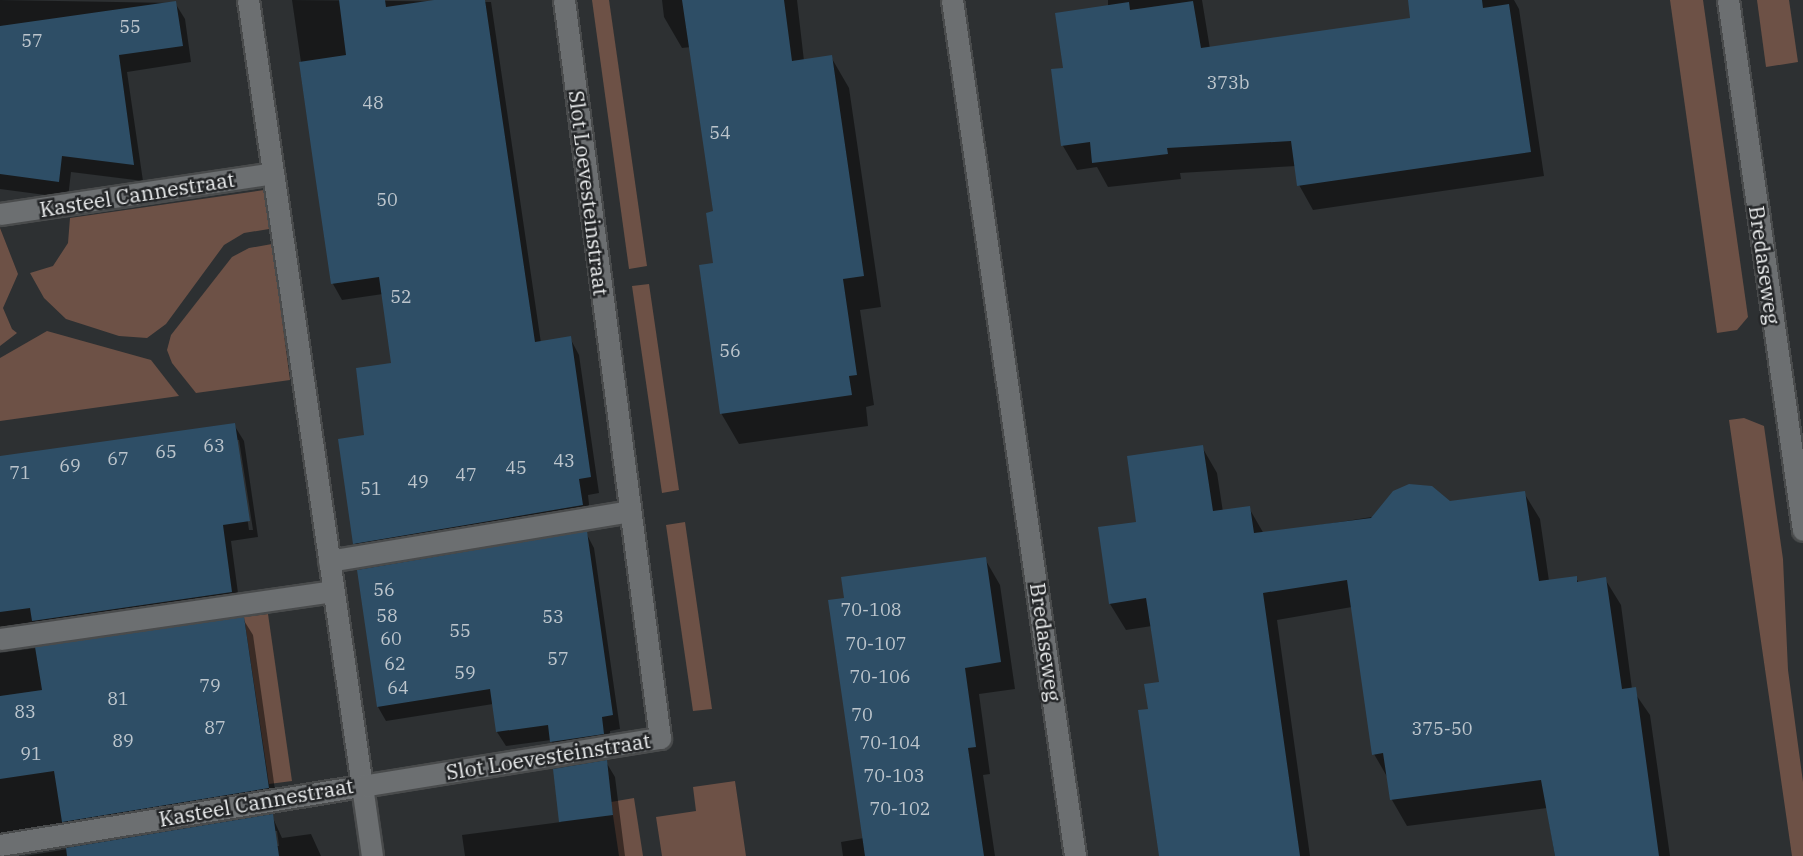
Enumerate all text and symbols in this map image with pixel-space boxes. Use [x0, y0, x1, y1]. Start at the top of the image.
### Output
house number: 55 [119, 16, 141, 38]
house number: 57 [21, 30, 43, 52]
house number: 373b [1206, 72, 1250, 94]
street label: Slot Loevesteinstraat [564, 89, 614, 297]
house number: 48 [362, 92, 384, 114]
house number: 54 [709, 122, 731, 144]
street label: Kasteel Cannestraat [38, 166, 236, 222]
house number: 50 [376, 189, 398, 211]
street label: Bredaseweg [1744, 204, 1786, 326]
house number: 52 [390, 286, 412, 308]
house number: 56 [719, 340, 741, 362]
house number: 63 [203, 435, 225, 457]
house number: 65 [155, 441, 177, 463]
house number: 67 [107, 448, 129, 470]
house number: 43 [553, 450, 575, 472]
house number: 69 [59, 455, 81, 477]
house number: 45 [505, 457, 527, 479]
house number: 71 [9, 462, 31, 484]
house number: 47 [455, 464, 477, 486]
house number: 49 [407, 471, 429, 493]
house number: 51 [360, 478, 382, 500]
house number: 56 [373, 579, 395, 601]
street label: Bredaseweg [1025, 581, 1067, 703]
house number: 70-108 [840, 599, 902, 621]
house number: 58 [376, 605, 398, 627]
house number: 53 [542, 606, 564, 628]
house number: 55 [449, 620, 471, 642]
house number: 60 [380, 628, 402, 650]
house number: 70-107 [845, 633, 907, 655]
house number: 57 [547, 648, 569, 670]
house number: 62 [384, 653, 406, 675]
house number: 59 [454, 662, 476, 684]
house number: 70-106 [849, 666, 911, 688]
house number: 79 [199, 675, 221, 697]
house number: 64 [387, 677, 409, 699]
house number: 81 [107, 688, 129, 710]
house number: 83 [14, 701, 36, 723]
house number: 70 [851, 704, 873, 726]
house number: 87 [204, 717, 226, 739]
house number: 375-50 [1411, 718, 1473, 740]
street label: Slot Loevesteinstraat [444, 727, 652, 785]
house number: 89 [112, 730, 134, 752]
house number: 70-104 [859, 732, 921, 754]
house number: 91 [20, 743, 42, 765]
house number: 70-103 [863, 765, 925, 787]
street label: Kasteel Cannestraat [157, 772, 355, 832]
house number: 70-102 [869, 798, 931, 820]

